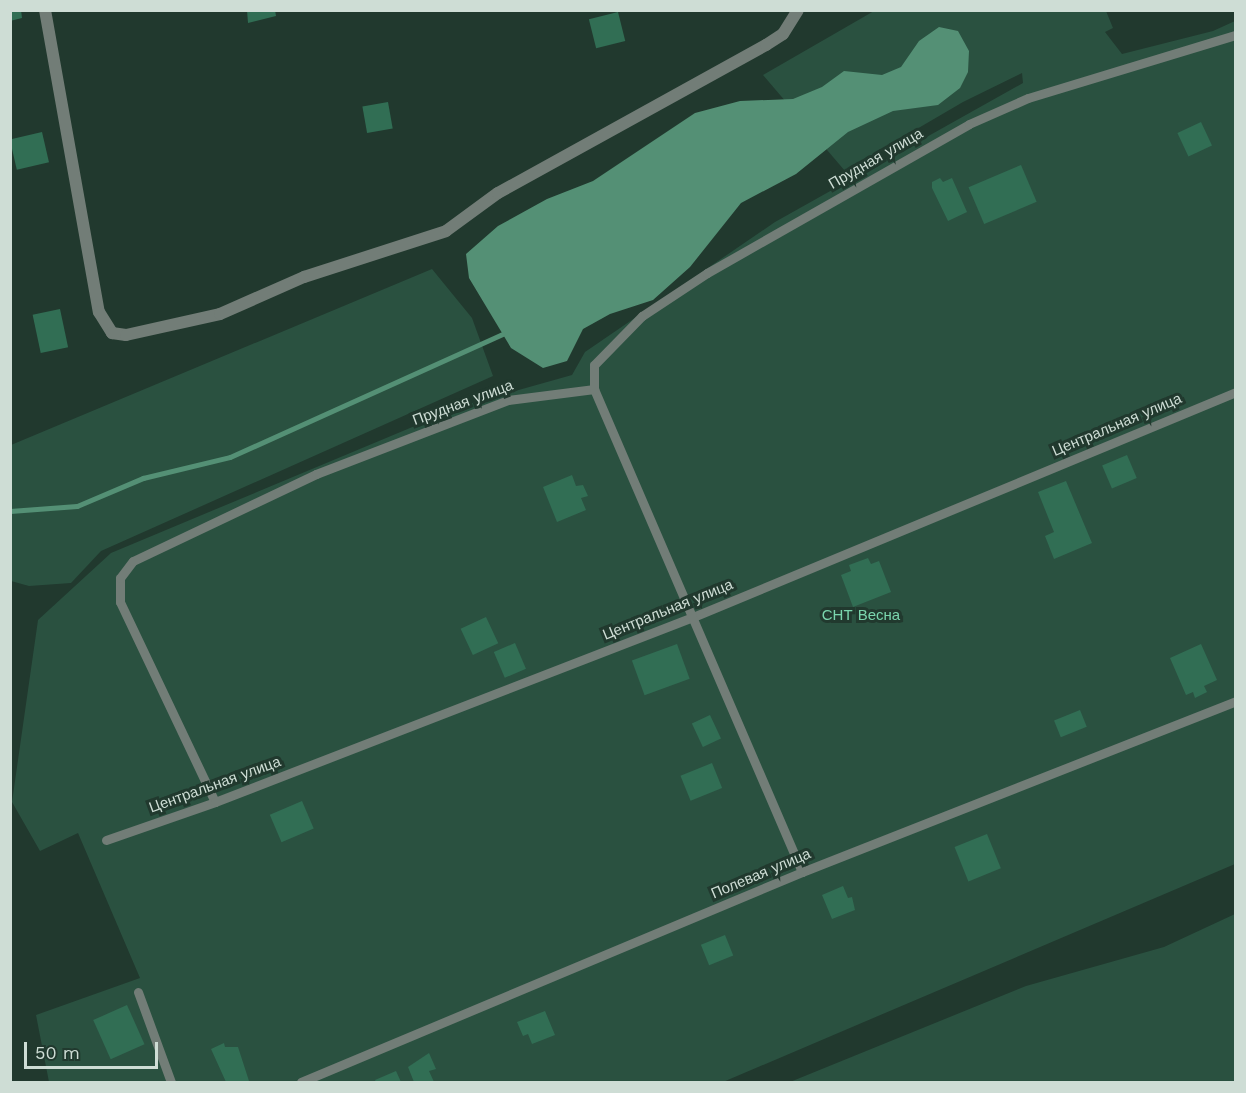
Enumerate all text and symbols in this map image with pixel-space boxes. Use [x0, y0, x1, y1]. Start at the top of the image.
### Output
street label: Прудная улица [826, 125, 926, 193]
street label: Прудная улица [410, 376, 516, 430]
street label: Центральная улица [1050, 390, 1184, 460]
street label: Центральная улица [600, 576, 736, 644]
park label: СНТ Весна [822, 607, 900, 625]
street label: Центральная улица [147, 753, 283, 817]
street label: Полевая улица [708, 845, 814, 903]
scale bar [27, 1030, 160, 1068]
text: 50 m [35, 1042, 80, 1063]

